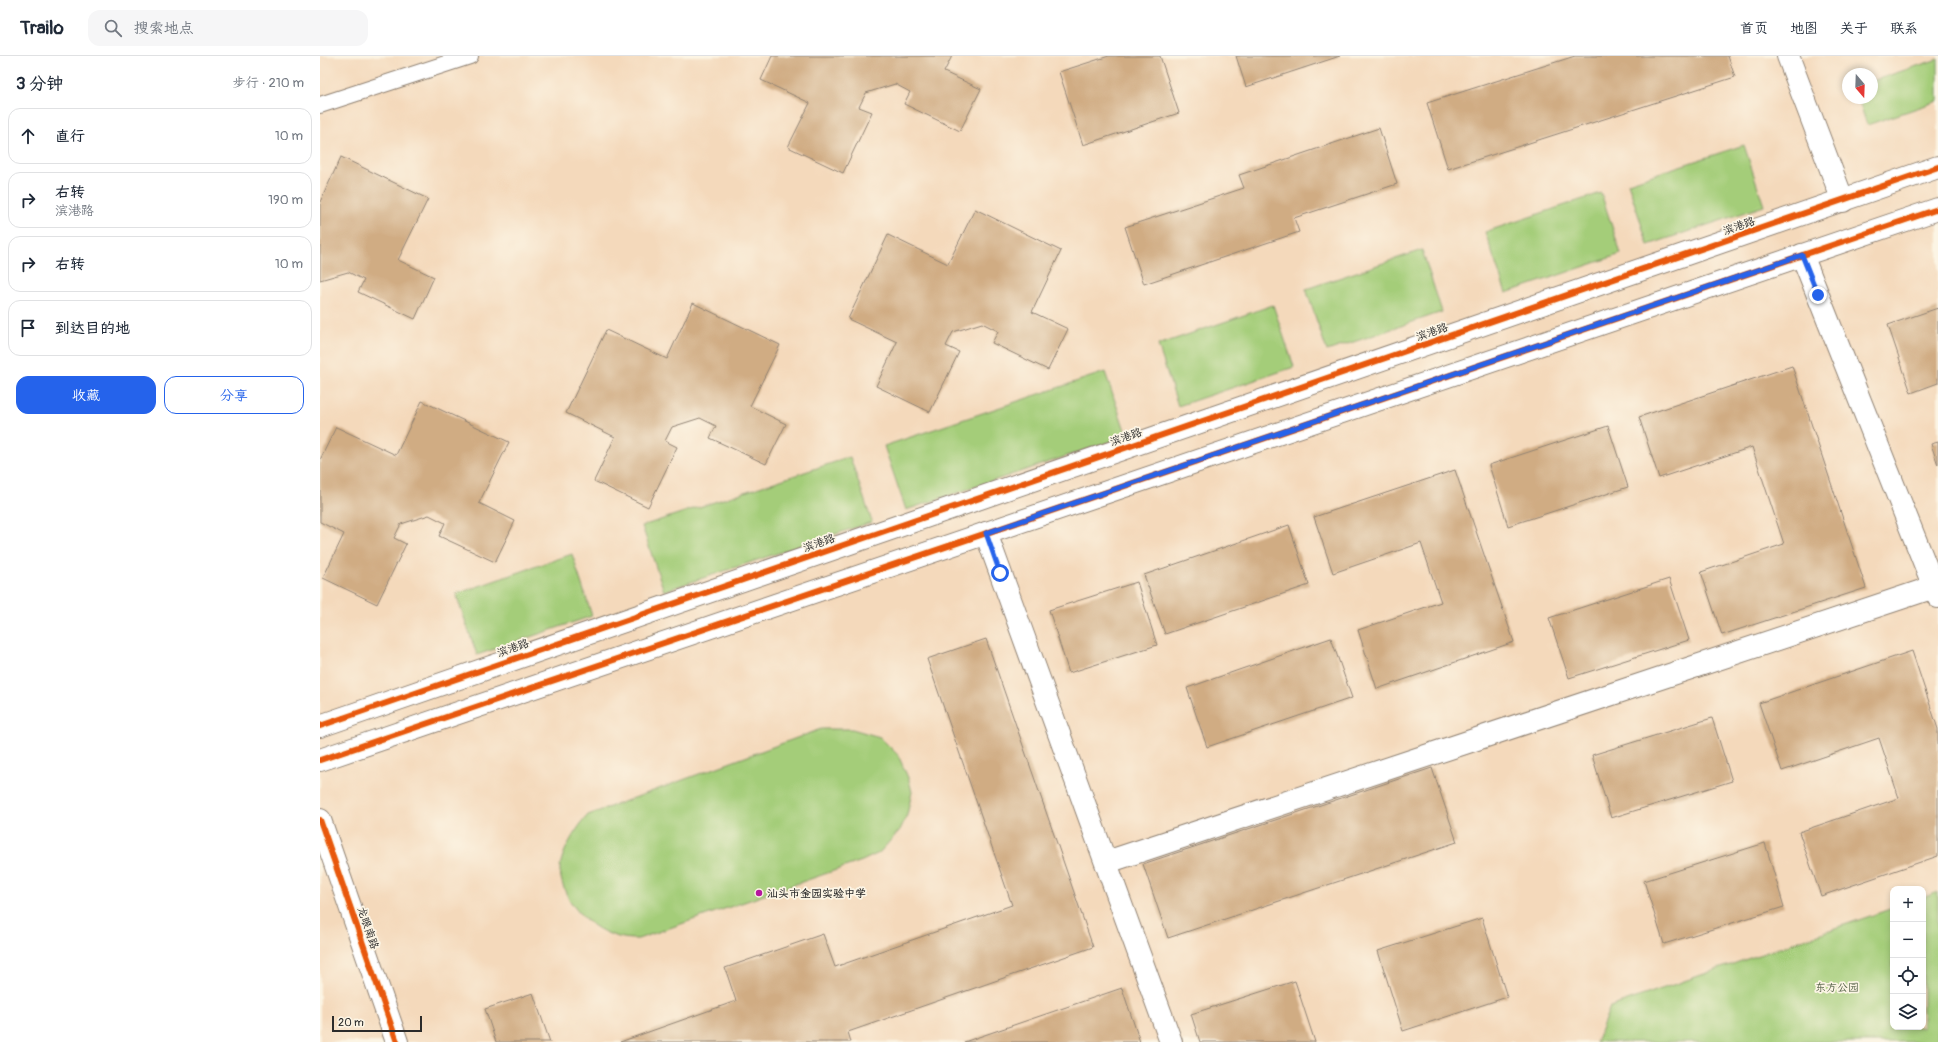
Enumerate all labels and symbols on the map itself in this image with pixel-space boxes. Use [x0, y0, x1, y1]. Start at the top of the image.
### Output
north arrow [1842, 68, 1878, 104]
street label: 滨港路 [1721, 214, 1757, 238]
route end [1809, 286, 1827, 304]
street label: 滨港路 [1414, 320, 1450, 344]
street label: 滨港路 [1108, 425, 1144, 449]
street label: 滨港路 [801, 531, 837, 555]
route start [991, 564, 1009, 582]
street label: 滨港路 [495, 636, 531, 660]
place label: 汕头市金园实验中学 [767, 887, 866, 900]
marker: 汕头市金园实验中学 [754, 888, 764, 898]
street label: 龙眼南路 [355, 905, 381, 951]
park label: 东方公园 [1815, 981, 1859, 994]
scale bar [332, 1014, 422, 1033]

